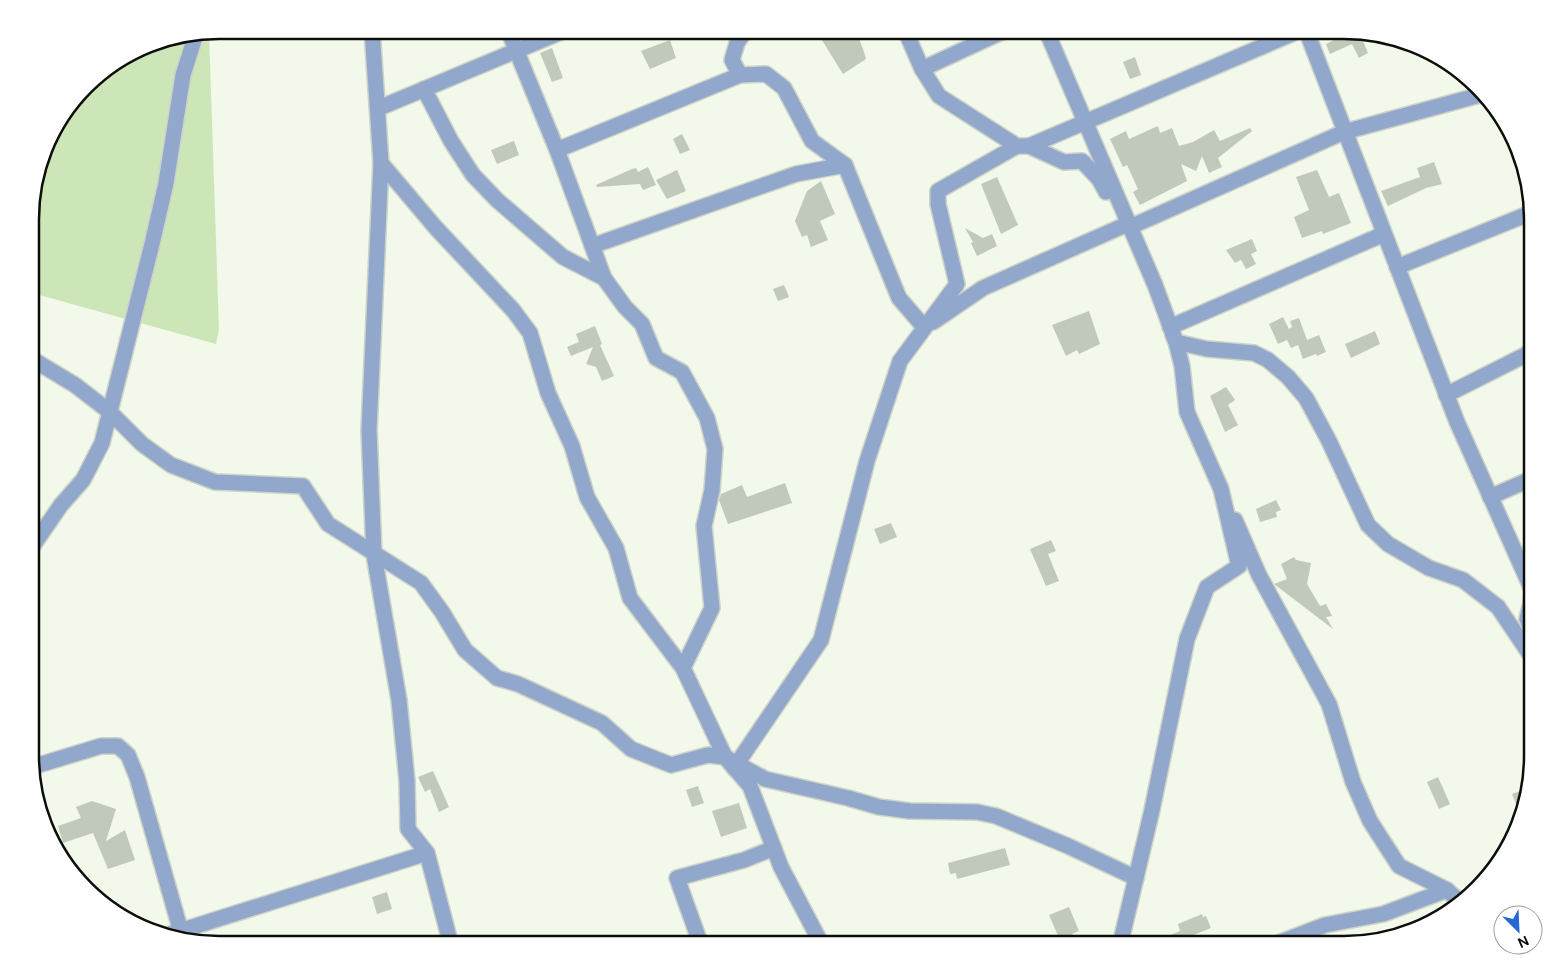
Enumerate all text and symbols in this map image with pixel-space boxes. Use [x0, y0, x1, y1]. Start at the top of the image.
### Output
north arrow [1493, 905, 1543, 955]
text: N [1515, 932, 1532, 952]

